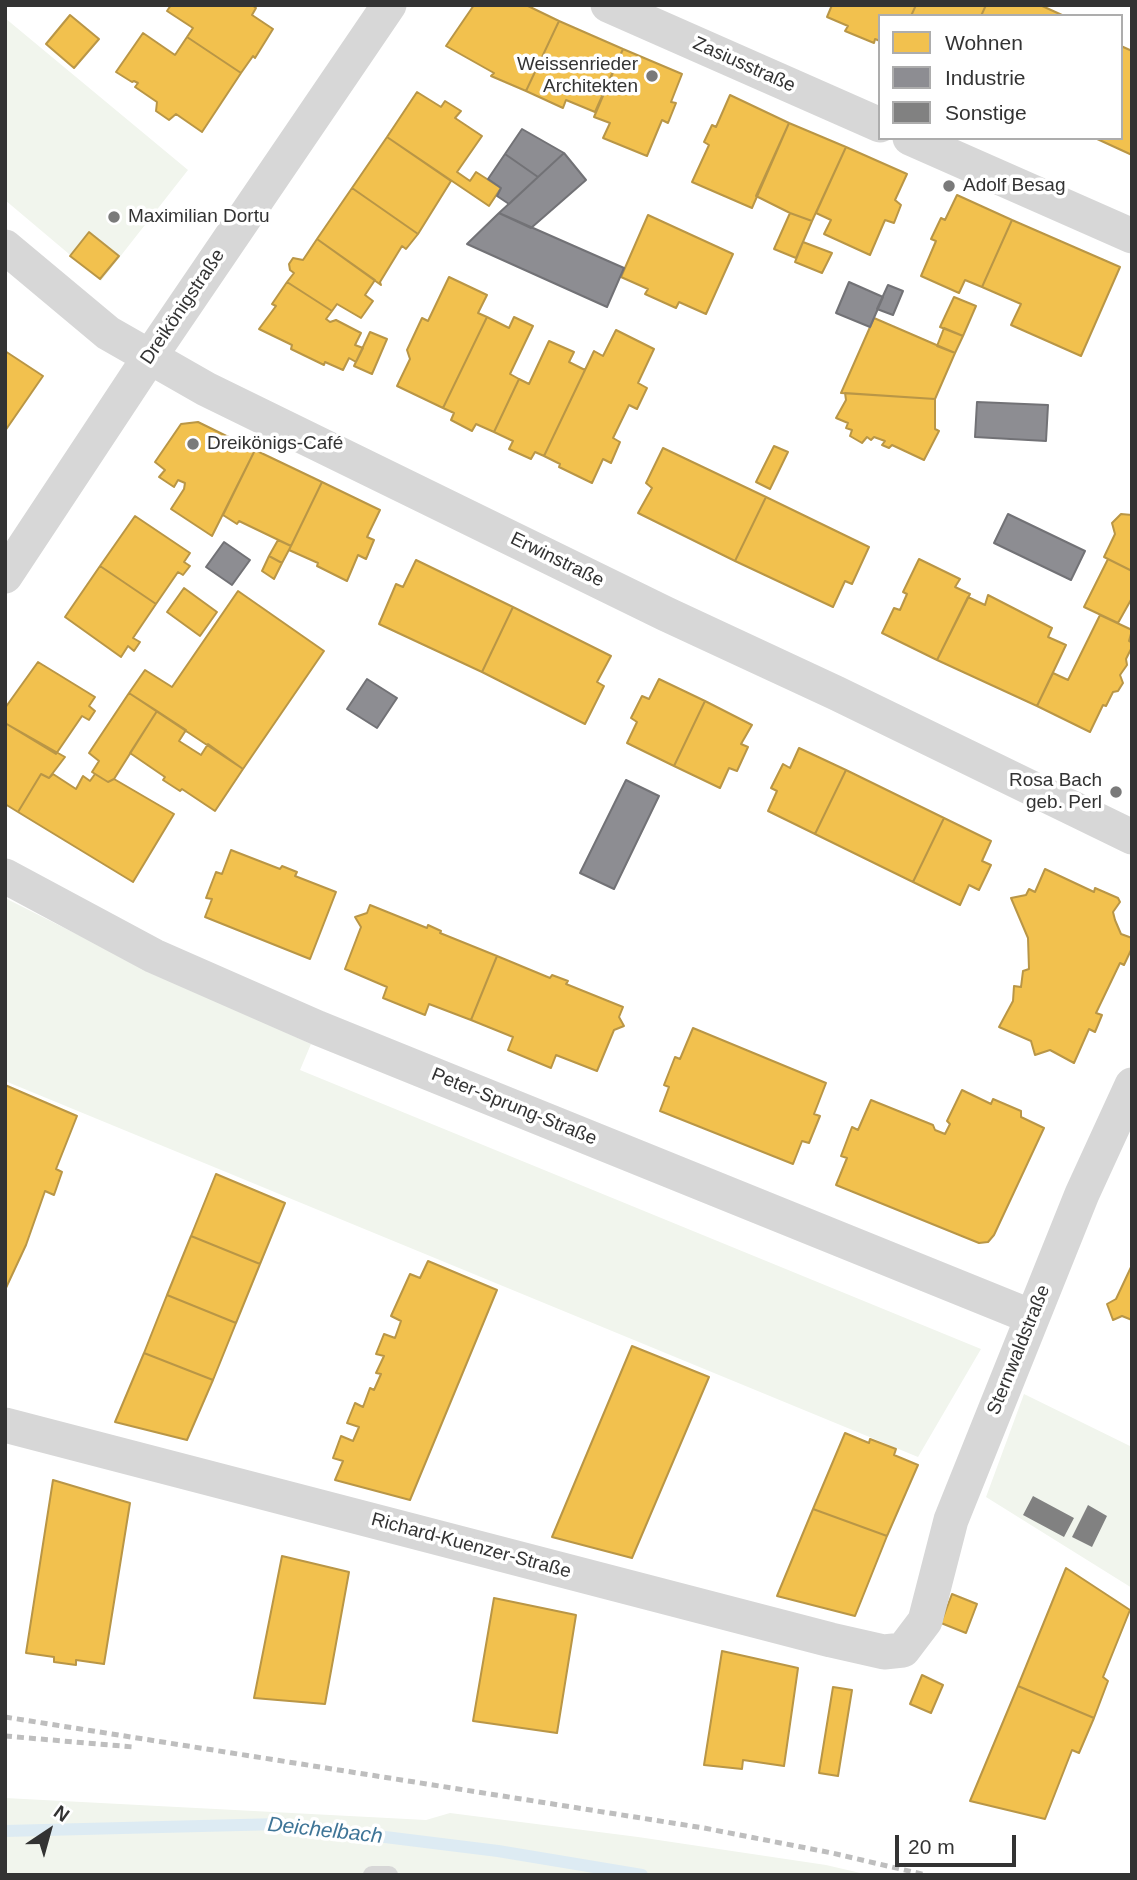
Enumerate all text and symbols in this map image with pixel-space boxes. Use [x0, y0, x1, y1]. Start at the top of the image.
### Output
legend [878, 14, 1123, 140]
text: Wohnen [945, 31, 1023, 54]
street label: Zasiusstraße [689, 32, 799, 98]
place label: Weissenrieder Architekten [517, 54, 638, 98]
text: Industrie [945, 66, 1026, 89]
marker: Weissenrieder Architekten [644, 68, 660, 84]
text: Sonstige [945, 101, 1027, 124]
place label: Adolf Besag [963, 175, 1065, 197]
marker: Adolf Besag [941, 178, 957, 194]
place label: Maximilian Dortu [128, 206, 269, 228]
marker: Maximilian Dortu [106, 209, 122, 225]
street label: Dreikönigstraße [136, 245, 230, 369]
place label: Dreikönigs-Café [207, 433, 343, 455]
marker: Dreikönigs-Café [185, 436, 201, 452]
street label: Erwinstraße [506, 528, 608, 592]
place label: Rosa Bach geb. Perl [1009, 770, 1102, 814]
marker: Rosa Bach geb. Perl [1108, 784, 1124, 800]
street label: Peter-Sprung-Straße [428, 1063, 600, 1151]
street label: Sternwaldstraße [983, 1282, 1055, 1418]
street label: Richard-Kuenzer-Straße [369, 1508, 573, 1584]
north arrow [14, 1796, 84, 1866]
text: N [50, 1801, 73, 1826]
water label: Deichelbach [266, 1812, 384, 1850]
scale bar [899, 1820, 1020, 1864]
text: 20 m [908, 1835, 955, 1858]

